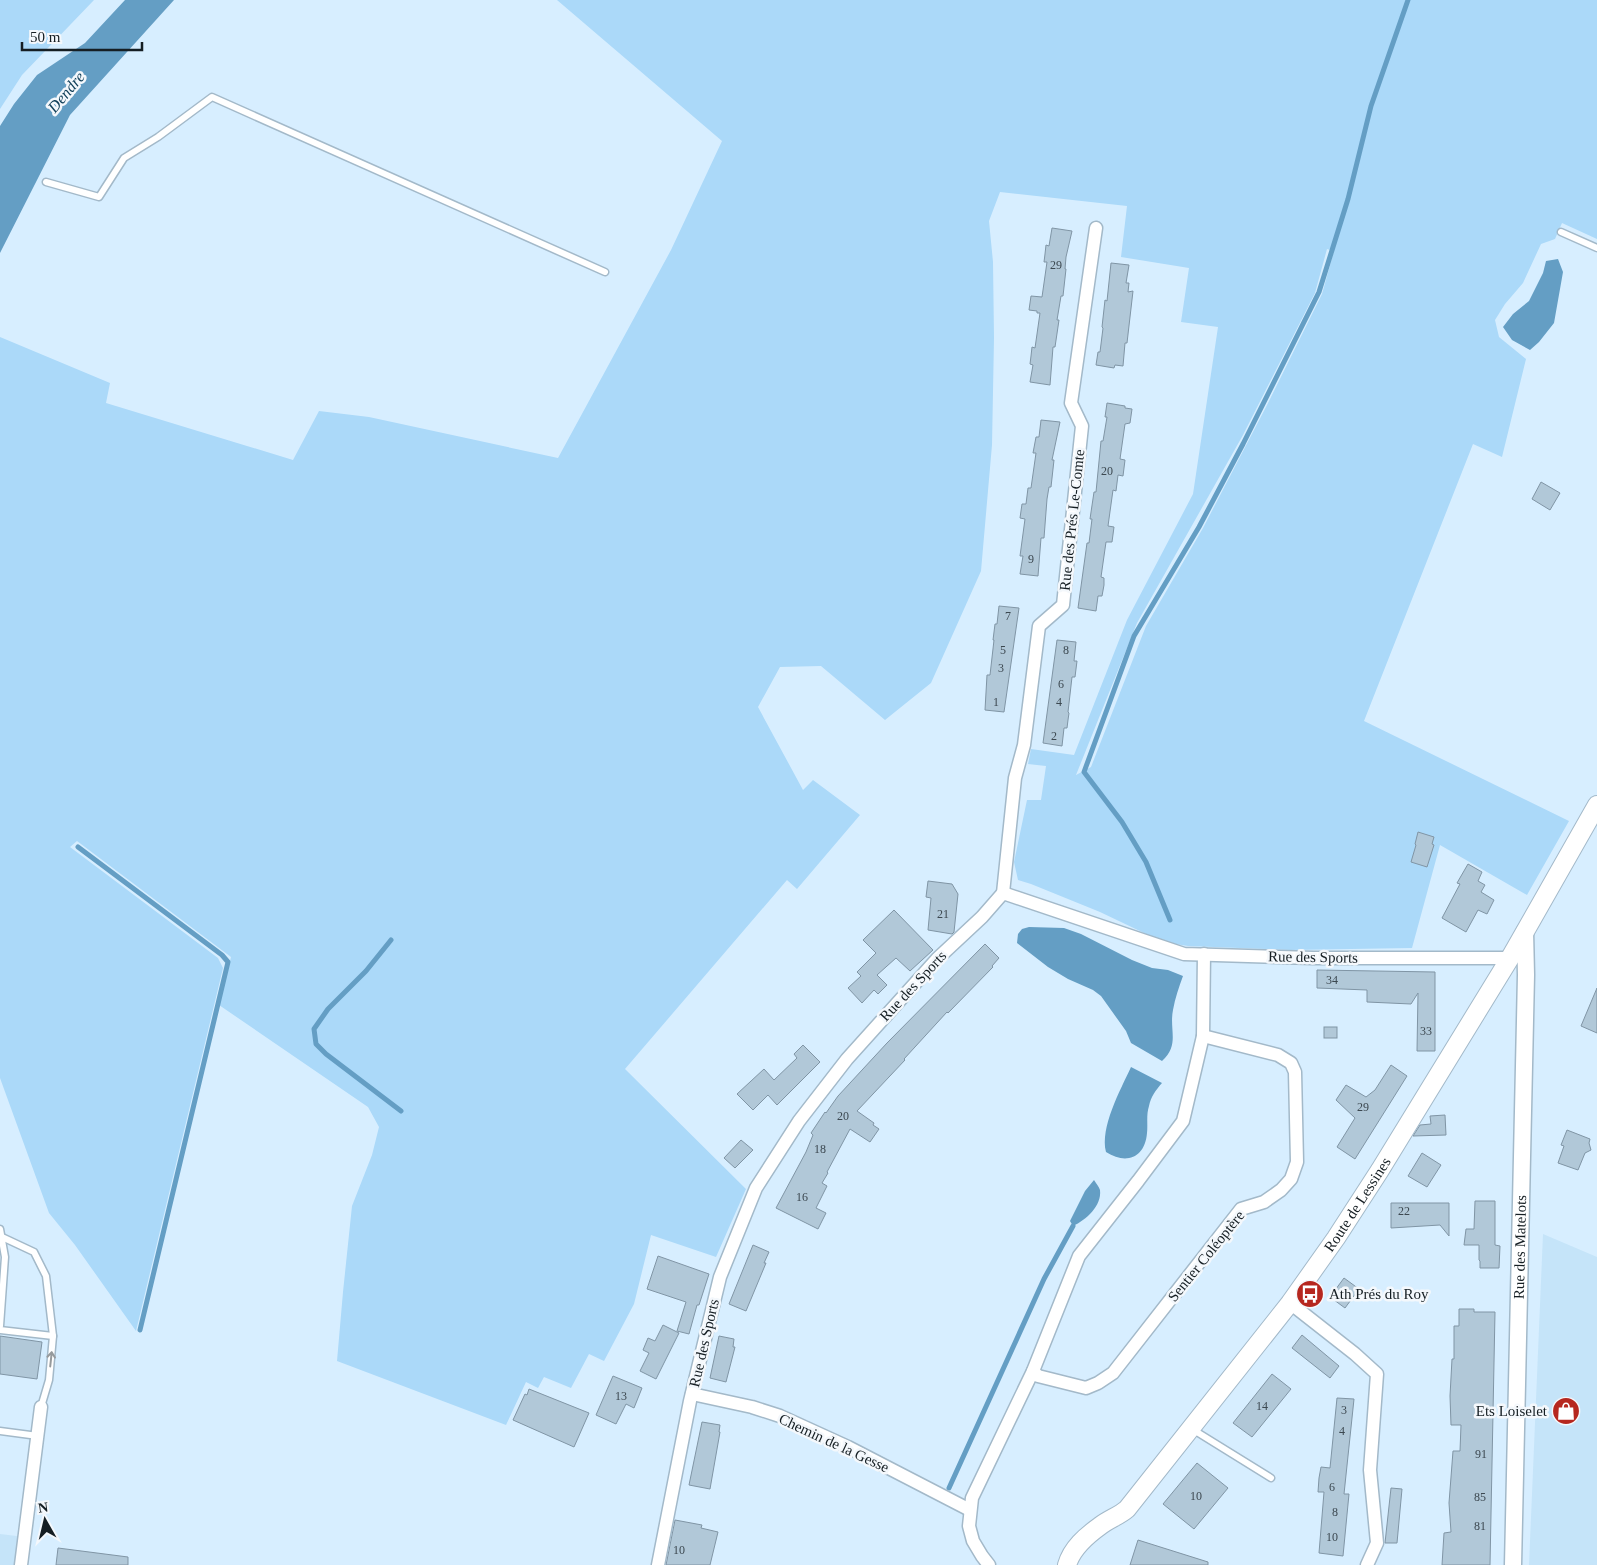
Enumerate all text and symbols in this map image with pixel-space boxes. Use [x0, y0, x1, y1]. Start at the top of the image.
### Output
scale bar [22, 20, 142, 52]
text: 50 m [30, 29, 61, 45]
water label: Dendre [44, 68, 88, 116]
house number: 29 [1050, 258, 1062, 272]
street label: Rue des Prés Le-Comte [1057, 448, 1087, 591]
house number: 20 [1101, 464, 1113, 478]
house number: 9 [1028, 552, 1034, 566]
house number: 7 [1005, 609, 1011, 623]
house number: 5 [1000, 643, 1006, 657]
house number: 8 [1063, 643, 1069, 657]
house number: 3 [998, 661, 1004, 675]
house number: 6 [1058, 677, 1064, 691]
house number: 1 [993, 695, 999, 709]
house number: 4 [1056, 695, 1062, 709]
house number: 2 [1051, 729, 1057, 743]
house number: 21 [937, 907, 949, 921]
street label: Rue des Sports [876, 948, 950, 1024]
street label: Rue des Sports [1268, 948, 1358, 966]
house number: 34 [1326, 973, 1338, 987]
house number: 33 [1420, 1024, 1432, 1038]
house number: 29 [1357, 1100, 1369, 1114]
house number: 20 [837, 1109, 849, 1123]
house number: 18 [814, 1142, 826, 1156]
street label: Route de Lessines [1321, 1154, 1394, 1255]
house number: 16 [796, 1190, 808, 1204]
street label: Rue des Matelots [1511, 1195, 1529, 1299]
house number: 22 [1398, 1204, 1410, 1218]
street label: Sentier Coléoptère [1165, 1207, 1248, 1305]
bus stop icon: Ath Prés du Roy [1295, 1279, 1325, 1309]
place label: Ath Prés du Roy [1329, 1286, 1429, 1302]
street label: Rue des Sports [686, 1297, 722, 1389]
one-way arrow [46, 1351, 56, 1367]
house number: 13 [615, 1389, 627, 1403]
shop icon: Ets Loiselet [1551, 1396, 1581, 1426]
house number: 14 [1256, 1399, 1268, 1413]
house number: 3 [1341, 1403, 1347, 1417]
place label: Ets Loiselet [1476, 1403, 1548, 1419]
street label: Chemin de la Gesse [776, 1410, 892, 1476]
house number: 4 [1339, 1424, 1345, 1438]
house number: 91 [1475, 1447, 1487, 1461]
house number: 6 [1329, 1480, 1335, 1494]
house number: 10 [1190, 1489, 1202, 1503]
house number: 85 [1474, 1490, 1486, 1504]
north arrow [20, 1495, 70, 1545]
text: N [37, 1499, 49, 1516]
house number: 8 [1332, 1505, 1338, 1519]
house number: 81 [1474, 1519, 1486, 1533]
house number: 10 [1326, 1530, 1338, 1544]
house number: 10 [673, 1543, 685, 1557]

